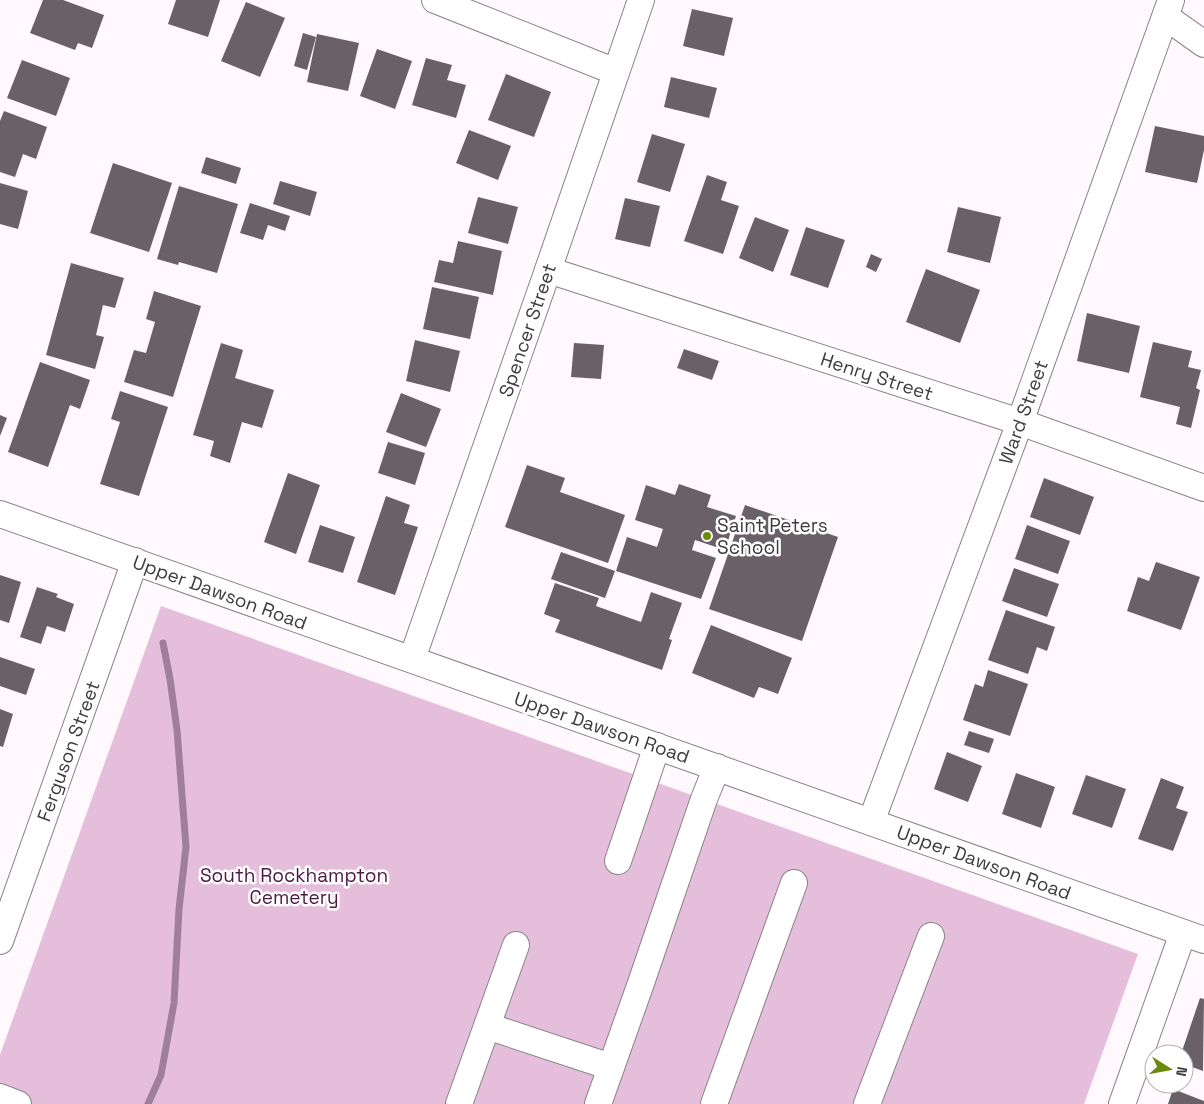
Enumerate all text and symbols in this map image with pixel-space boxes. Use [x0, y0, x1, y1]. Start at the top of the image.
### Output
street label: Spencer Street [493, 260, 562, 400]
street label: Henry Street [817, 346, 936, 406]
street label: Ward Street [993, 357, 1054, 468]
place label: Saint Peters School [717, 513, 828, 560]
marker: Saint Peters School [701, 530, 713, 542]
street label: Upper Dawson Road [129, 549, 310, 636]
street label: Ferguson Street [31, 677, 106, 825]
street label: Upper Dawson Road [511, 686, 693, 769]
street label: Upper Dawson Road [893, 819, 1074, 906]
park label: South Rockhampton Cemetery [200, 863, 388, 910]
north arrow [1144, 1044, 1194, 1094]
text: N [1172, 1065, 1191, 1078]

